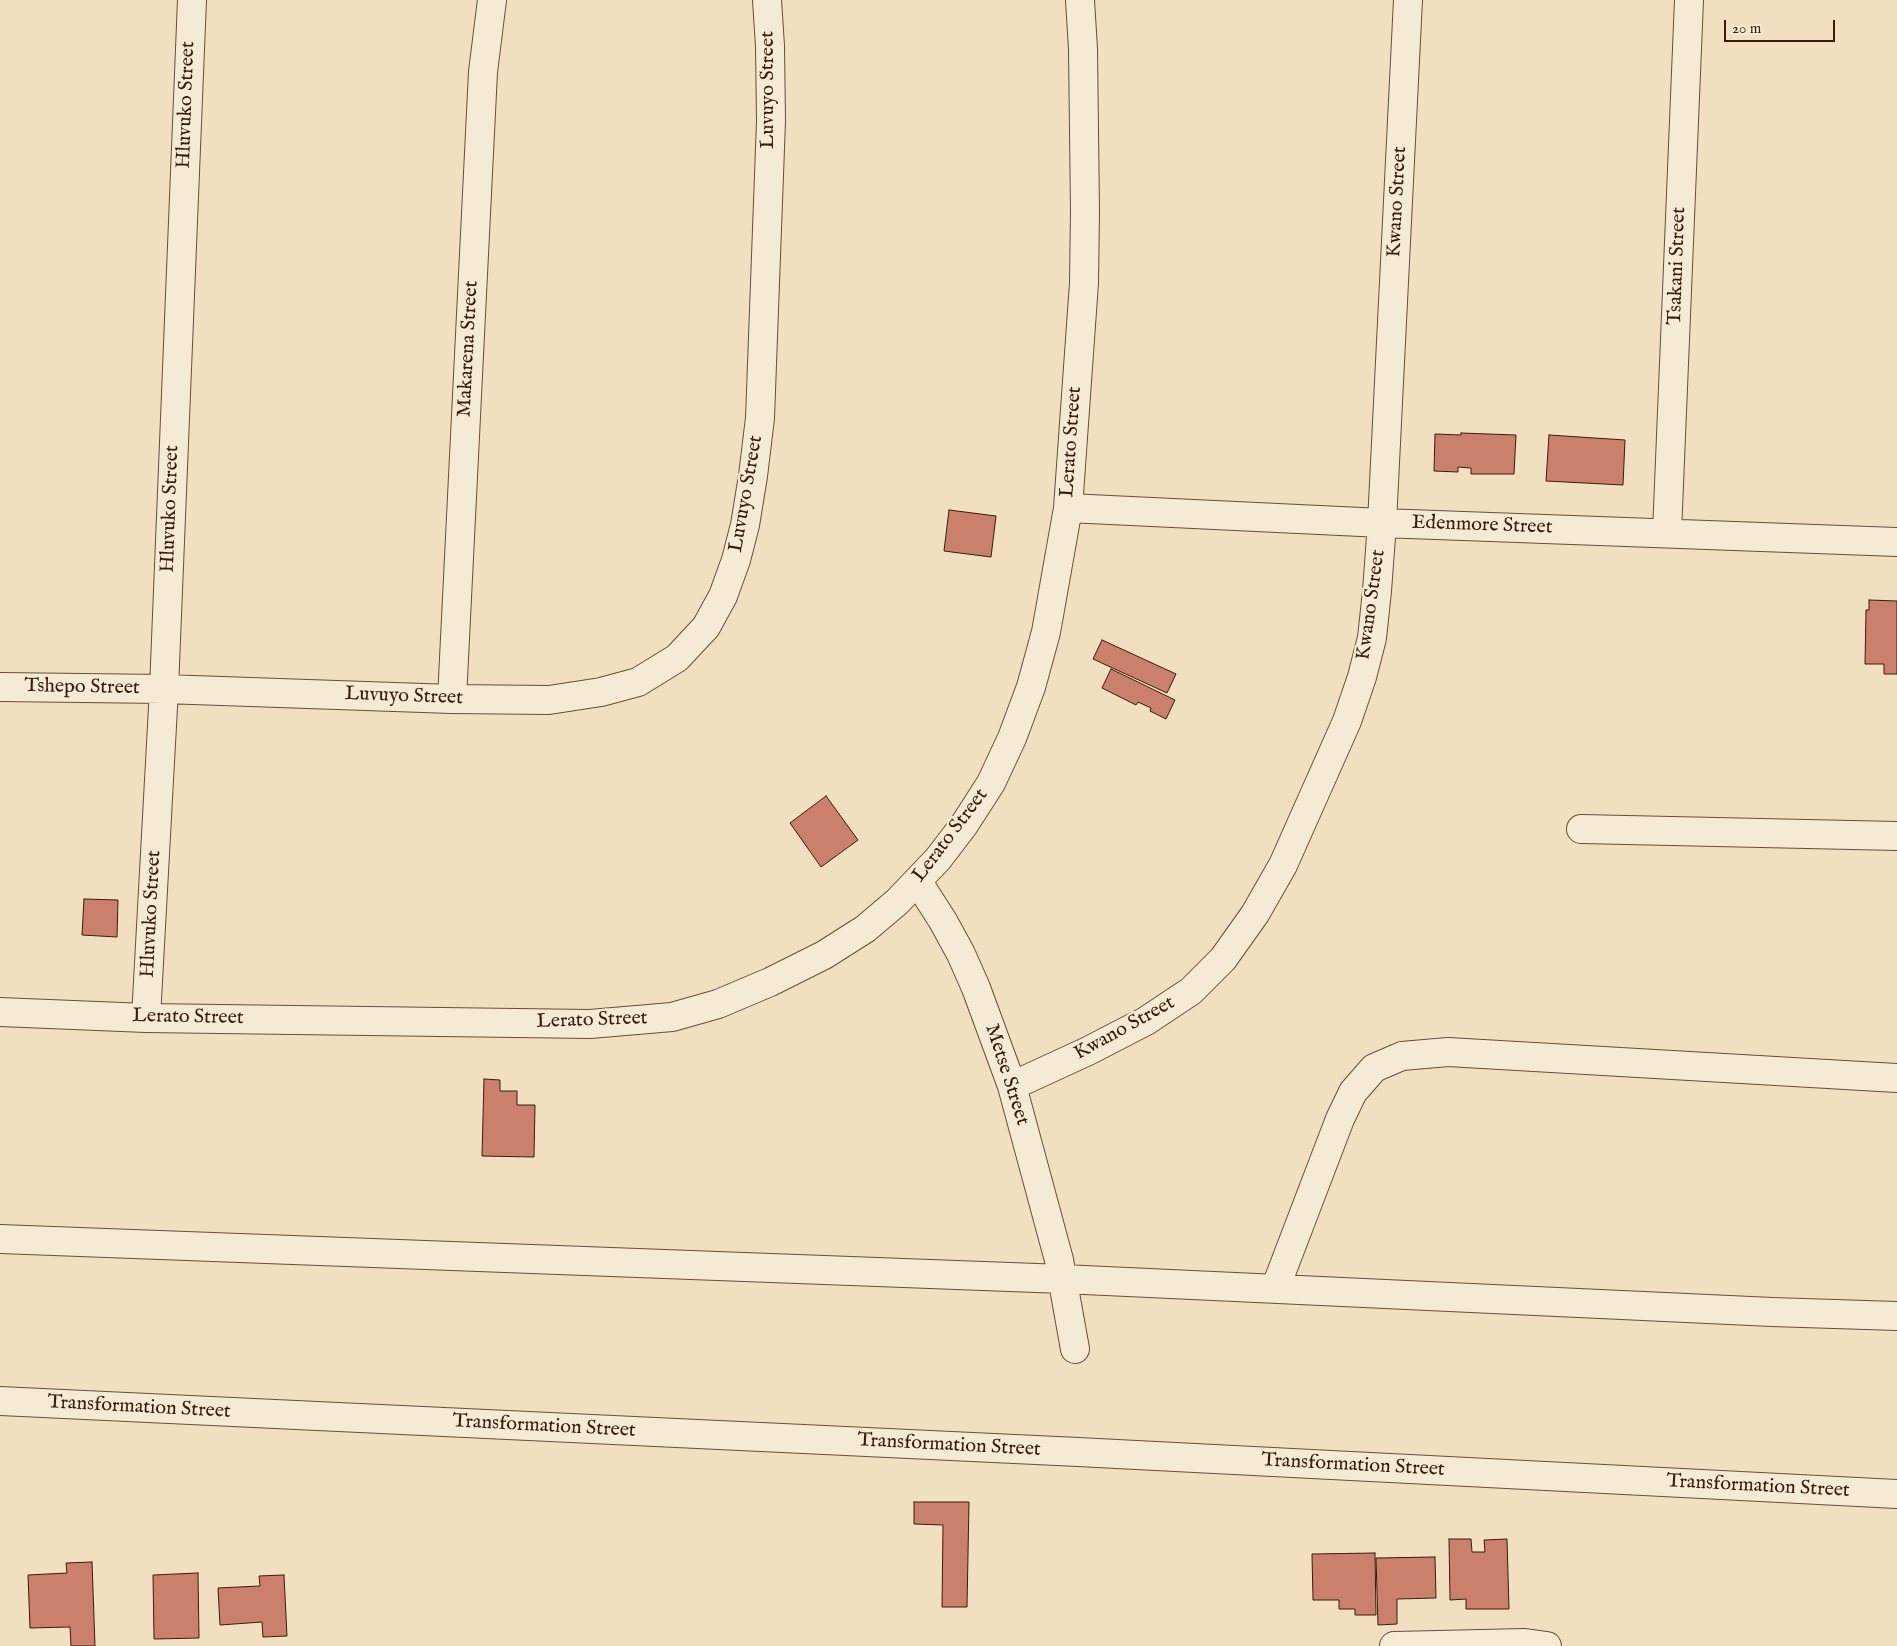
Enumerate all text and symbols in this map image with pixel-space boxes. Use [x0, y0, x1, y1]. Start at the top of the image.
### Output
scale bar [1727, 10, 1838, 42]
text: 20 m [1732, 19, 1761, 38]
street label: Luvuyo Street [757, 31, 781, 149]
street label: Hluvuko Street [173, 41, 201, 169]
street label: Kwano Street [1383, 146, 1413, 258]
street label: Tsakani Street [1664, 207, 1692, 325]
street label: Makarena Street [453, 280, 485, 418]
street label: Lerato Street [1056, 386, 1088, 498]
street label: Luvuyo Street [725, 434, 769, 554]
street label: Hluvuko Street [157, 445, 185, 573]
street label: Edenmore Street [1411, 512, 1553, 540]
street label: Kwano Street [1352, 548, 1392, 662]
street label: Tshepo Street [24, 675, 140, 701]
street label: Luvuyo Street [345, 683, 463, 711]
street label: Lerato Street [908, 784, 994, 888]
street label: Hluvuko Street [137, 850, 167, 978]
street label: Kwano Street [1071, 992, 1179, 1066]
street label: Lerato Street [132, 1005, 244, 1031]
street label: Lerato Street [536, 1007, 648, 1035]
street label: Metse Street [978, 1021, 1034, 1129]
street label: Transformation Street [47, 1391, 231, 1425]
street label: Transformation Street [452, 1410, 636, 1444]
street label: Transformation Street [857, 1429, 1041, 1463]
street label: Transformation Street [1261, 1449, 1445, 1483]
street label: Transformation Street [1666, 1470, 1850, 1504]

